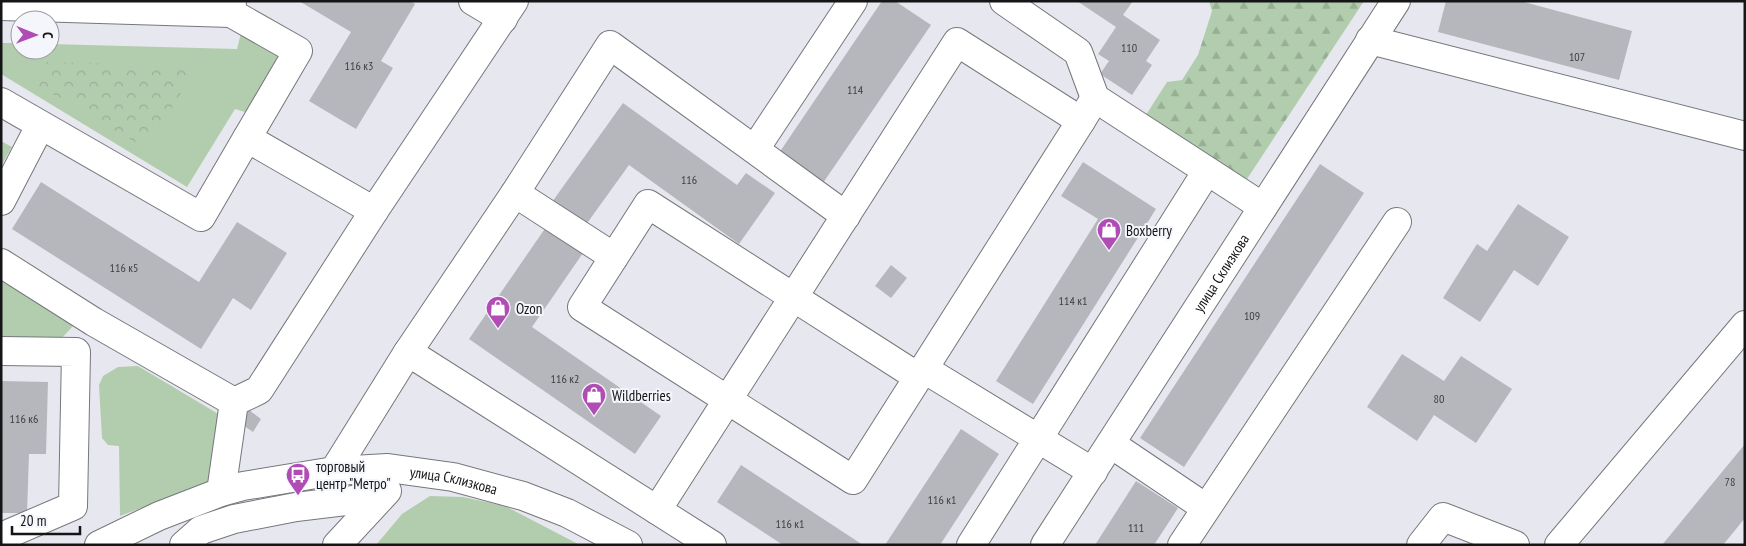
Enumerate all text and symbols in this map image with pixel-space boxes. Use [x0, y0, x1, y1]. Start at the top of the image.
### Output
north arrow [10, 10, 60, 60]
text: С [39, 32, 57, 39]
house number: 110 [1121, 40, 1137, 55]
house number: 107 [1569, 49, 1585, 64]
house number: 116 к3 [345, 58, 373, 73]
house number: 114 [847, 82, 864, 97]
house number: 116 [681, 172, 697, 187]
shop icon: Boxberry [1096, 217, 1122, 251]
place label: Boxberry [1126, 221, 1172, 240]
street label: улица Склизкова [1189, 230, 1253, 315]
house number: 116 к5 [110, 260, 138, 275]
house number: 114 к1 [1059, 293, 1087, 308]
shop icon: Ozon [485, 295, 511, 329]
place label: Ozon [516, 299, 542, 318]
house number: 109 [1244, 308, 1260, 323]
house number: 116 к2 [551, 371, 579, 386]
shop icon: Wildberries [581, 382, 607, 416]
place label: Wildberries [612, 386, 671, 405]
house number: 80 [1434, 391, 1444, 406]
house number: 116 к6 [10, 411, 38, 426]
place label: торговый центр "Метро" [316, 457, 390, 493]
bus stop icon: торговый центр "Метро" [285, 462, 311, 496]
street label: улица Склизкова [409, 462, 500, 498]
house number: 78 [1725, 474, 1735, 489]
house number: 116 к1 [928, 492, 956, 507]
scale bar [12, 504, 80, 536]
text: 20 m [20, 511, 46, 530]
house number: 116 к1 [776, 516, 804, 531]
house number: 111 [1128, 520, 1144, 535]

